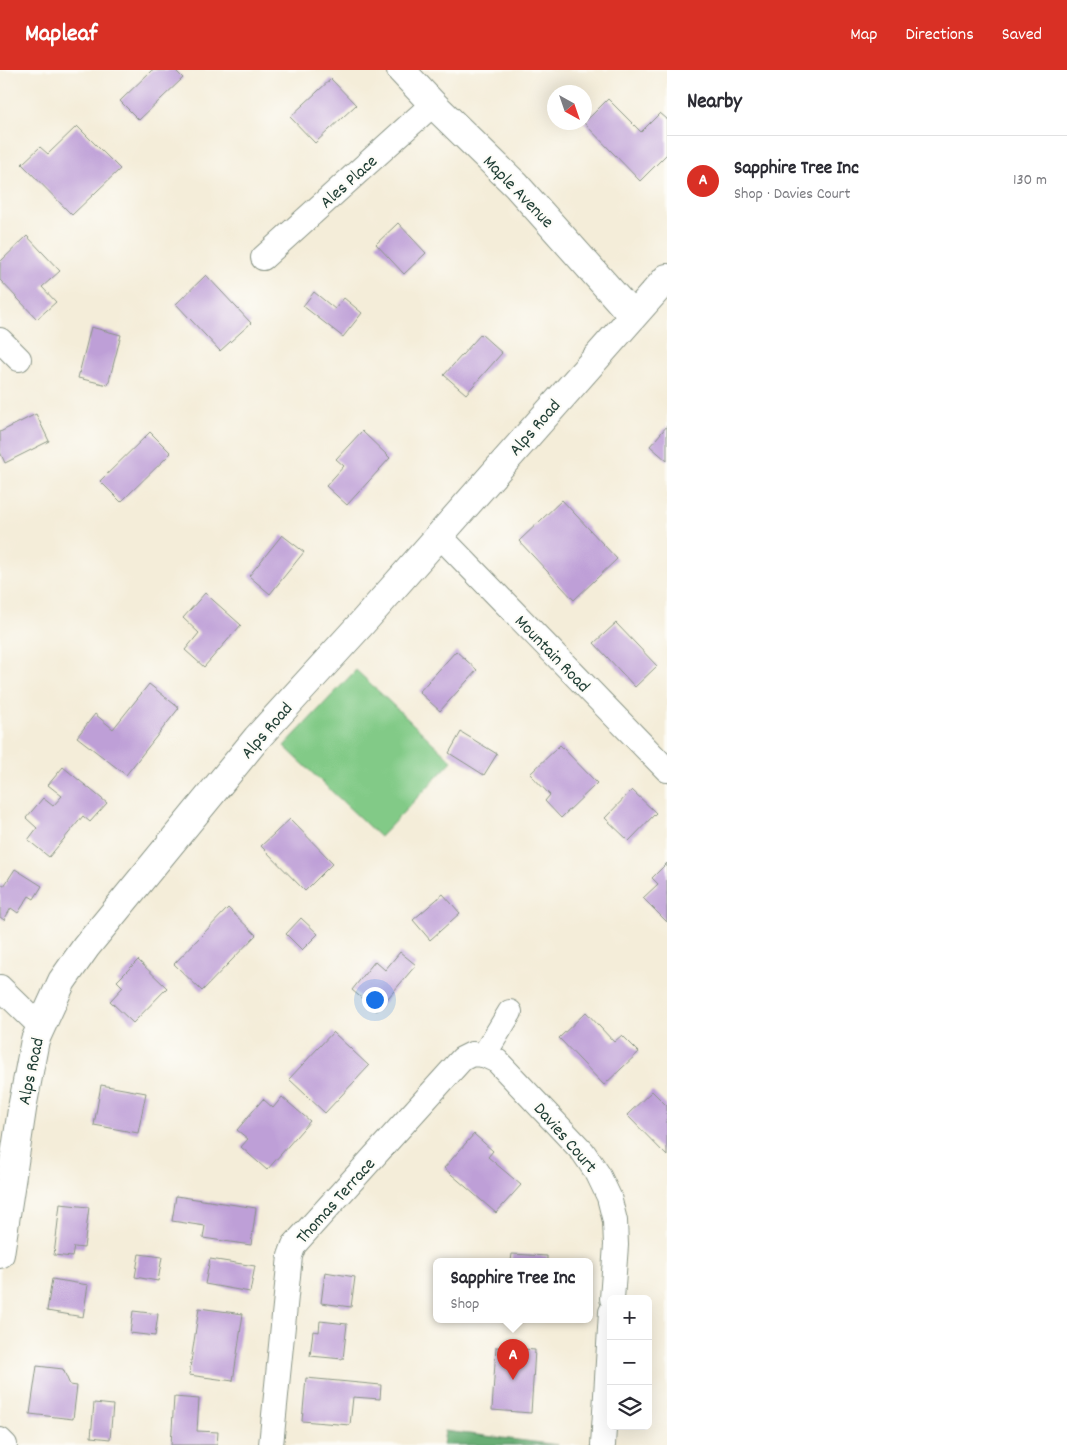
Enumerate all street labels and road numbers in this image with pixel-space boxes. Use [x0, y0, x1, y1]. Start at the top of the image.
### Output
street label: Ales Place [315, 150, 384, 215]
street label: Maple Avenue [476, 151, 558, 235]
street label: Alps Road [504, 395, 568, 462]
street label: Mountain Road [508, 610, 595, 699]
street label: Alps Road [236, 698, 300, 765]
street label: Alps Road [13, 1036, 52, 1107]
street label: Davies Court [526, 1098, 602, 1180]
street label: Thomas Terrace [291, 1153, 382, 1250]

